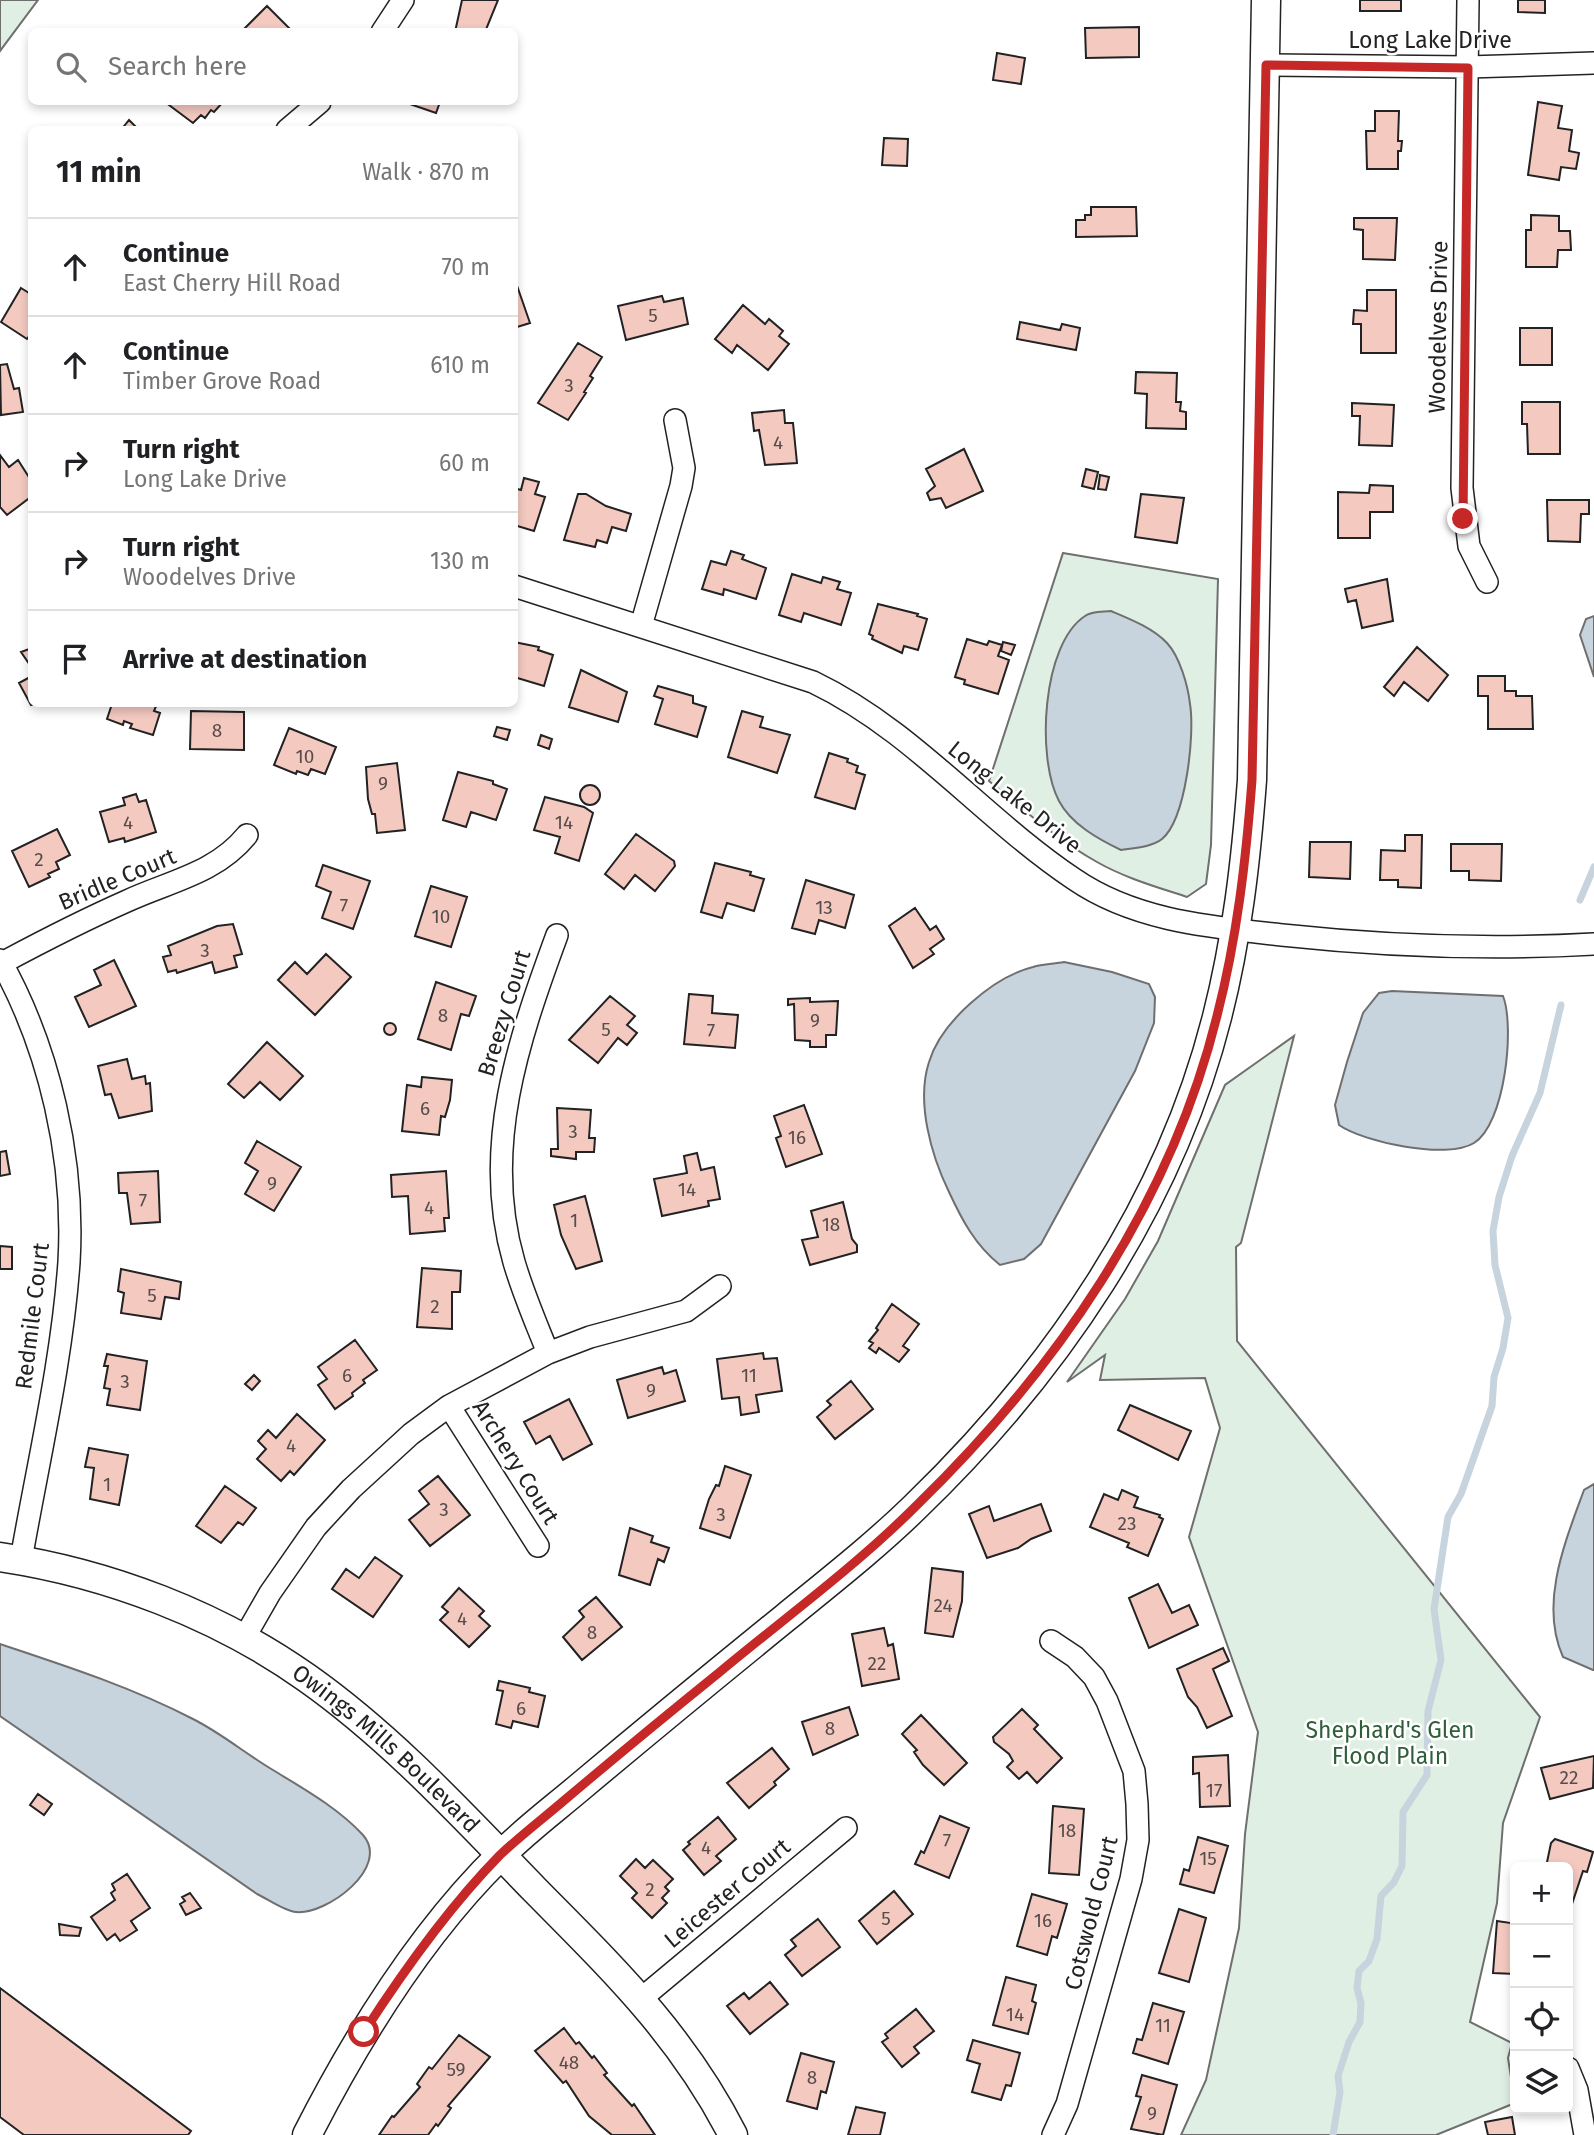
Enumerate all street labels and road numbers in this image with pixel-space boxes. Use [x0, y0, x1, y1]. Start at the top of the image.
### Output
street label: Long Lake Drive [1348, 26, 1512, 54]
street label: Woodelves Drive [1422, 240, 1454, 414]
street label: Long Lake Drive [943, 735, 1087, 859]
street label: Bridle Court [54, 841, 181, 916]
street label: Breezy Court [471, 946, 537, 1080]
street label: Redmile Court [9, 1240, 55, 1391]
street label: Archery Court [467, 1395, 566, 1530]
street label: Owings Mills Boulevard [287, 1658, 486, 1839]
street label: Leicester Court [658, 1832, 796, 1954]
street label: Cotswold Court [1058, 1833, 1124, 1993]

